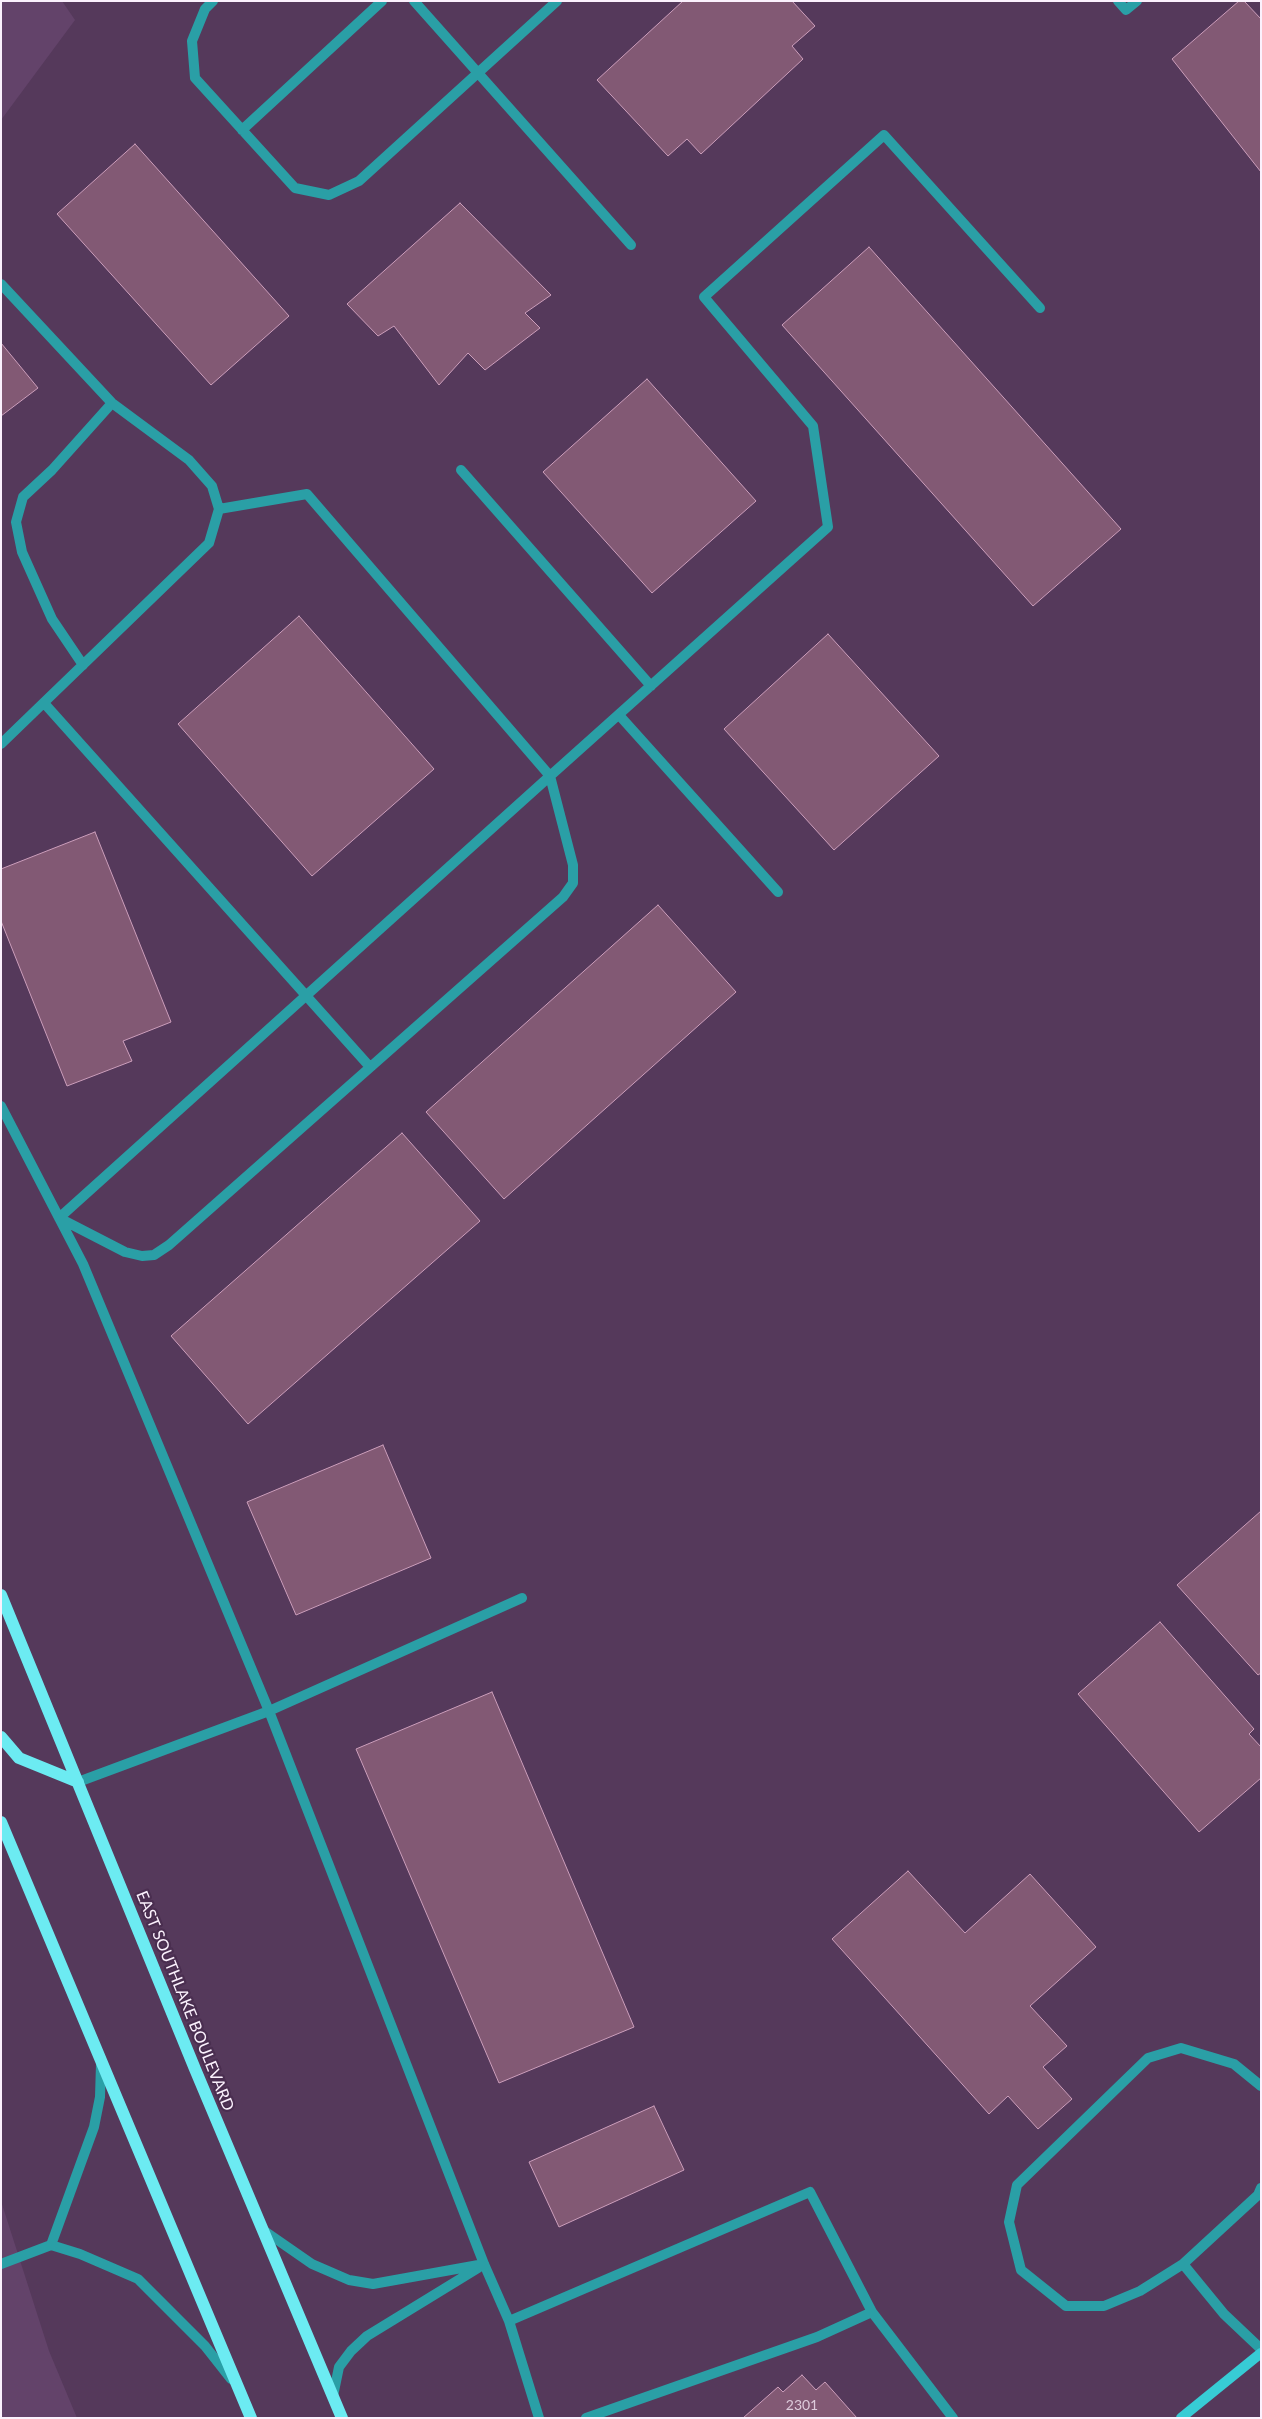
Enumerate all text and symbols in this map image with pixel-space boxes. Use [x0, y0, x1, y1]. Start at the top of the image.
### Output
street label: EAST SOUTHLAKE BOULEVARD [132, 1888, 238, 2114]
house number: 2301 [786, 2397, 818, 2413]

